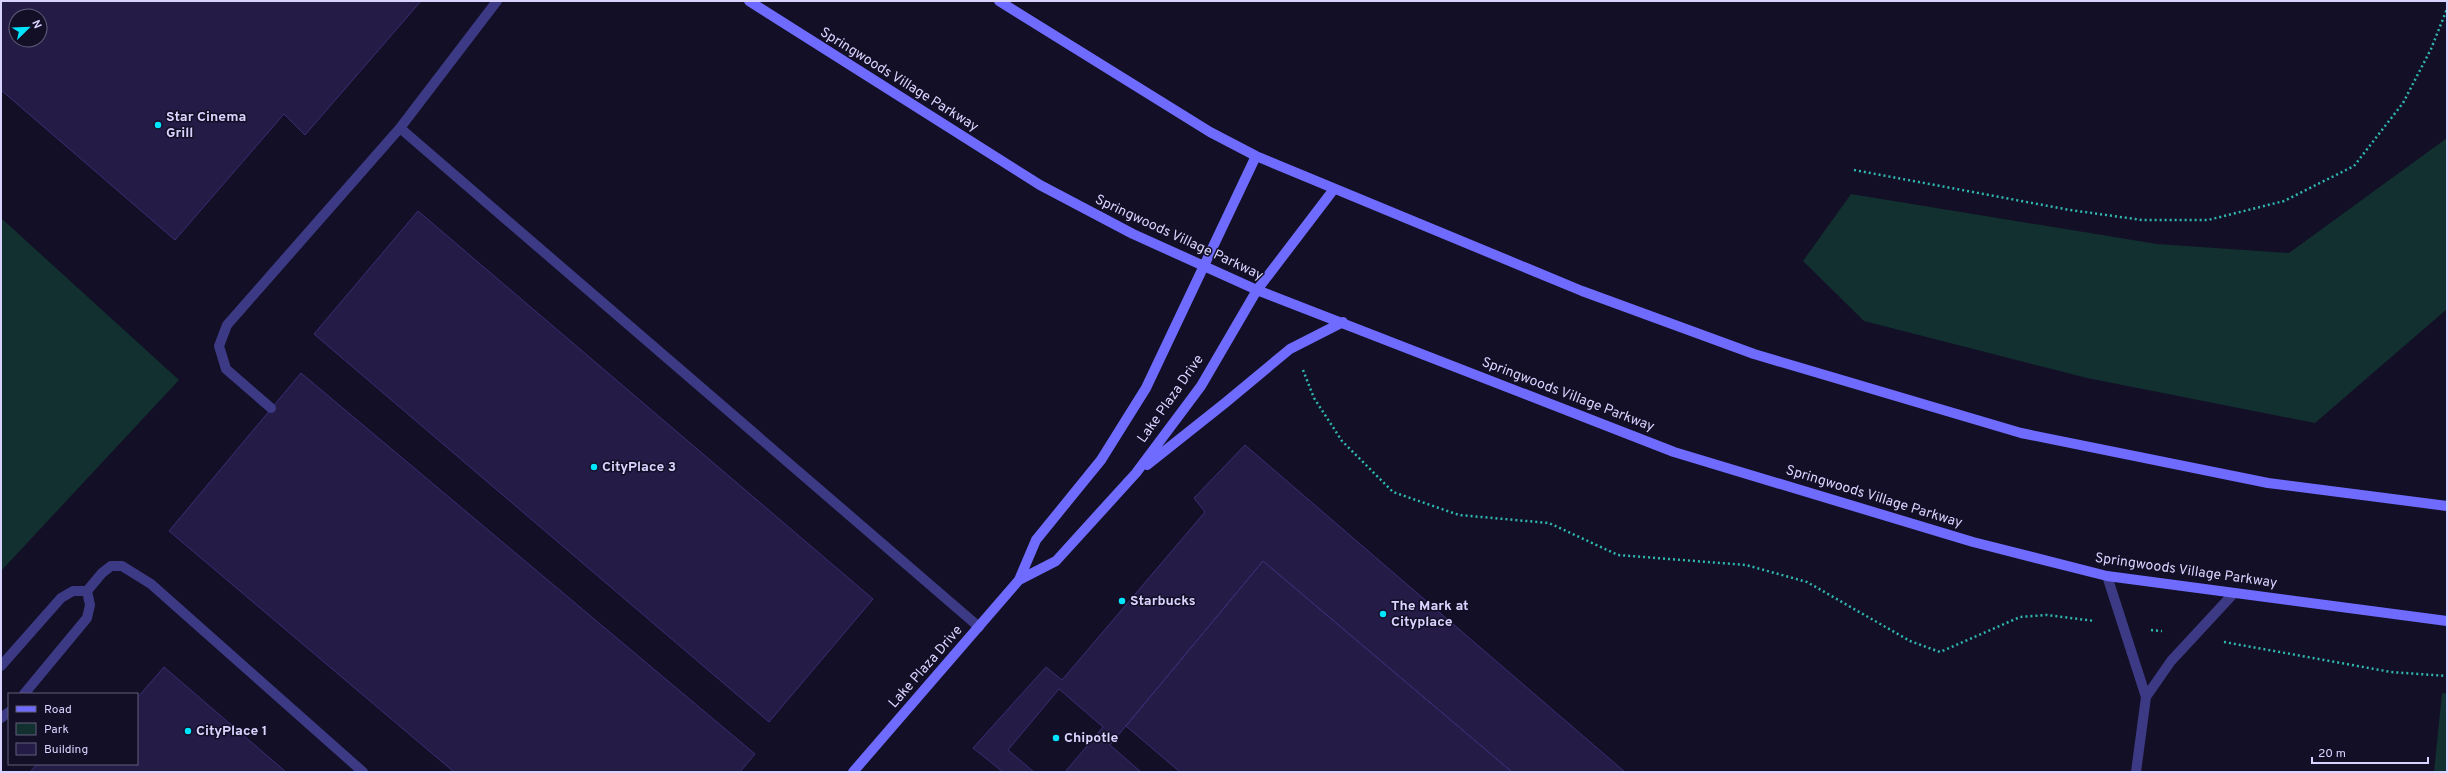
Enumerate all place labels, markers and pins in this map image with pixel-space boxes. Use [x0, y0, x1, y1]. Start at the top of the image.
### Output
place label: Star Cinema Grill [166, 109, 246, 142]
marker: Star Cinema Grill [153, 120, 163, 130]
place label: CityPlace 3 [602, 459, 676, 476]
marker: CityPlace 3 [589, 462, 599, 472]
place label: Starbucks [1130, 593, 1196, 610]
marker: Starbucks [1117, 596, 1127, 606]
place label: The Mark at Cityplace [1391, 598, 1468, 631]
marker: The Mark at Cityplace [1378, 609, 1388, 619]
place label: CityPlace 1 [196, 723, 267, 740]
marker: CityPlace 1 [183, 726, 193, 736]
place label: Chipotle [1064, 730, 1118, 747]
marker: Chipotle [1051, 733, 1061, 743]

